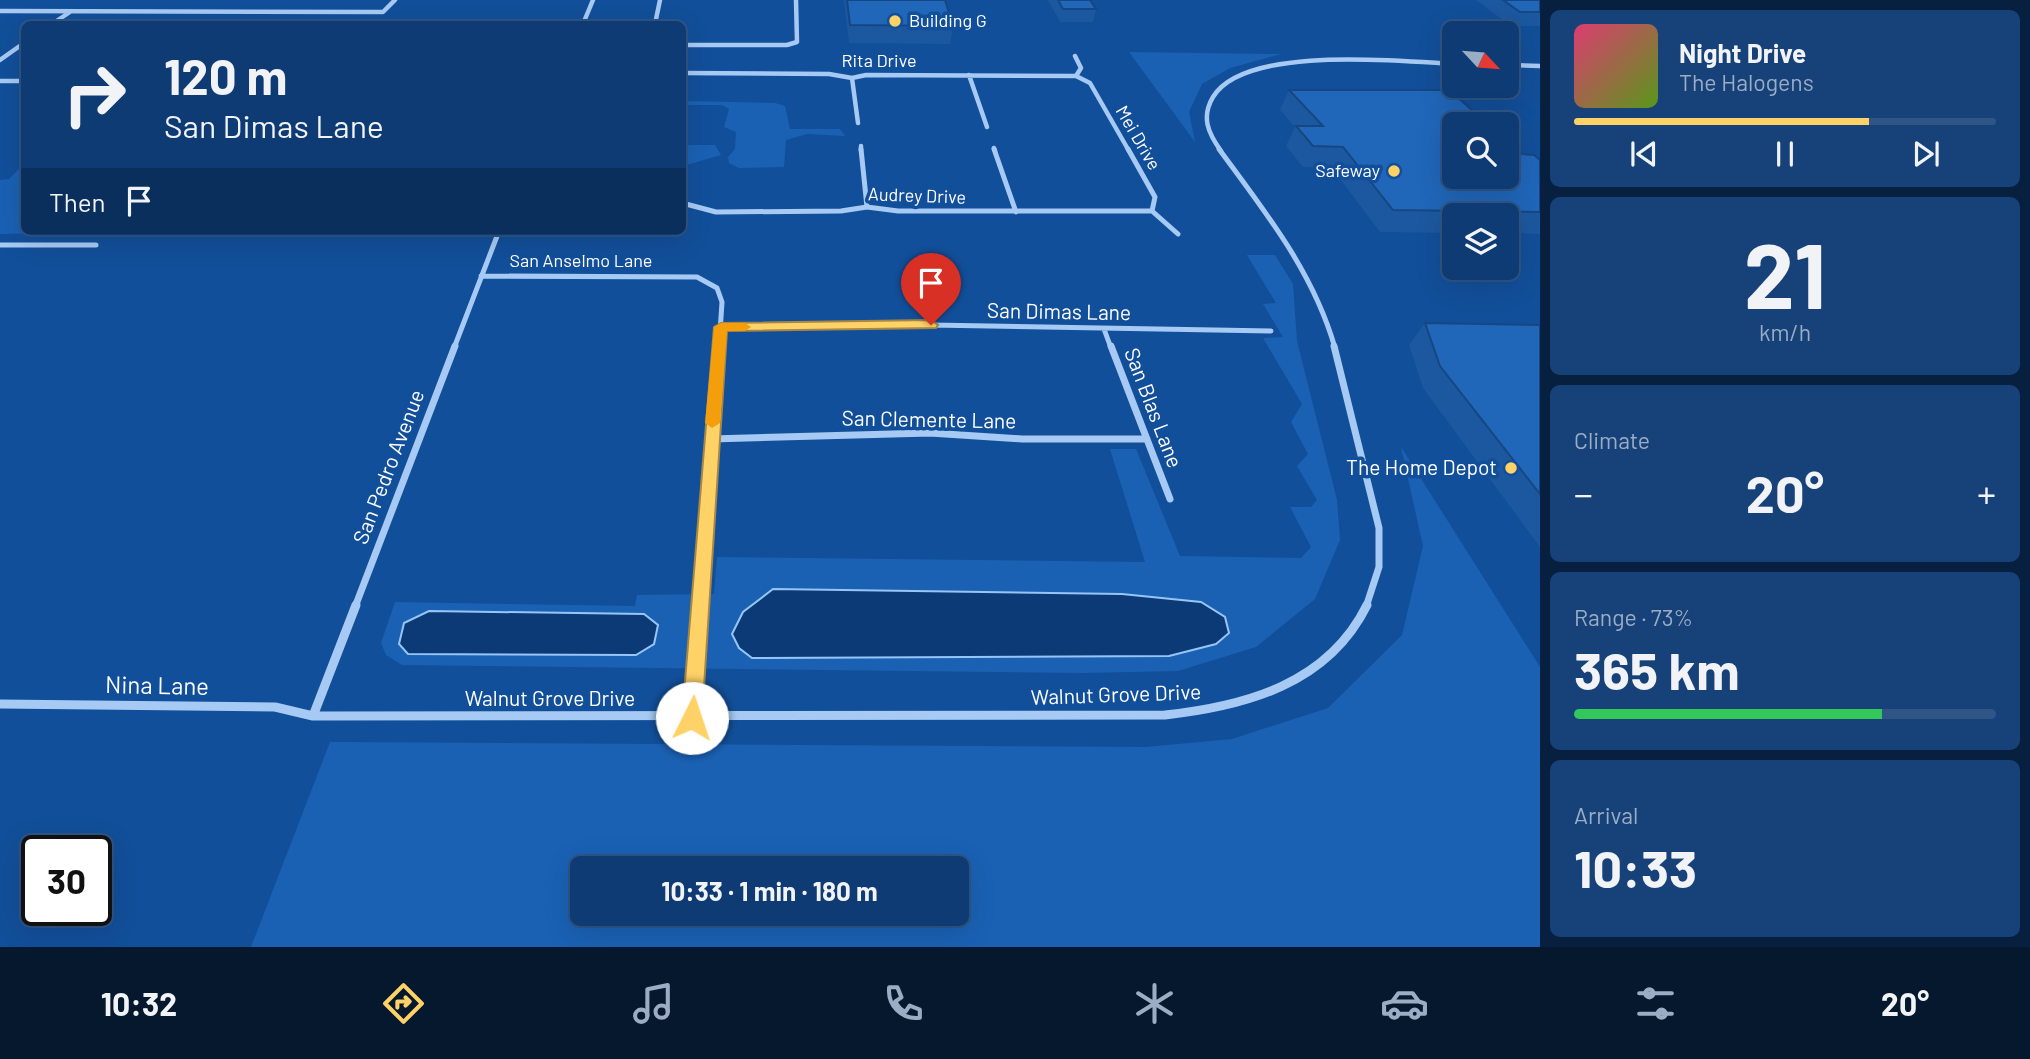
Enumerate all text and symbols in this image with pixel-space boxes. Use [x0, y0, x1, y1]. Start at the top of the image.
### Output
place label: Building G [909, 9, 987, 31]
marker: Building G [887, 13, 903, 29]
north arrow [1442, 21, 1519, 98]
map controls [1442, 21, 1519, 280]
text: Night Drive [1679, 37, 1806, 68]
text: 120 m [164, 46, 287, 105]
icon: right [49, 49, 140, 140]
street label: Rita Drive [841, 49, 917, 71]
text: The Halogens [1679, 68, 1814, 96]
street label: Mei Drive [1112, 101, 1166, 174]
text: San Dimas Lane [164, 106, 384, 144]
button: search [1442, 112, 1519, 189]
icon: previous [1625, 135, 1663, 173]
icon: pause [1766, 135, 1804, 173]
icon: next [1907, 135, 1945, 173]
place label: Safeway [1315, 159, 1380, 181]
marker: Safeway [1386, 163, 1402, 179]
icon: arrive [120, 182, 158, 220]
street label: Audrey Drive [868, 182, 967, 208]
text: Then [49, 186, 106, 217]
button: layers [1442, 203, 1519, 280]
text: 21 [1744, 218, 1826, 327]
street label: San Anselmo Lane [510, 249, 652, 271]
pin [901, 253, 961, 325]
icon: arrive [912, 264, 950, 302]
street label: San Dimas Lane [987, 297, 1131, 324]
text: km/h [1759, 318, 1811, 346]
street label: San Blas Lane [1120, 344, 1189, 471]
street label: San Pedro Avenue [347, 386, 428, 547]
street label: San Clemente Lane [841, 404, 1017, 433]
text: Climate [1574, 426, 1650, 454]
place label: The Home Depot [1346, 454, 1497, 479]
marker: The Home Depot [1503, 460, 1519, 476]
text: 20° [1746, 461, 1824, 523]
text: − [1574, 470, 1593, 516]
text: + [1977, 470, 1996, 516]
text: Range · 73% [1574, 603, 1693, 631]
text: 365 km [1574, 638, 1740, 700]
street label: Nina Lane [105, 669, 209, 700]
street label: Walnut Grove Drive [1030, 678, 1202, 709]
position arrow [655, 681, 729, 755]
street label: Walnut Grove Drive [465, 685, 635, 710]
text: Arrival [1574, 801, 1638, 829]
speed limit sign: 30 [21, 835, 112, 926]
text: 10:33 [1574, 836, 1697, 898]
text: 10:33 · 1 min · 180 m [661, 875, 878, 906]
icon: directions [379, 979, 428, 1028]
icon: music [629, 979, 678, 1028]
icon: phone [879, 979, 928, 1028]
icon: climate [1130, 979, 1179, 1028]
icon: car [1380, 979, 1429, 1028]
icon: filters [1631, 979, 1680, 1028]
text: 10:32 [101, 984, 177, 1022]
text: 20° [1881, 984, 1929, 1022]

